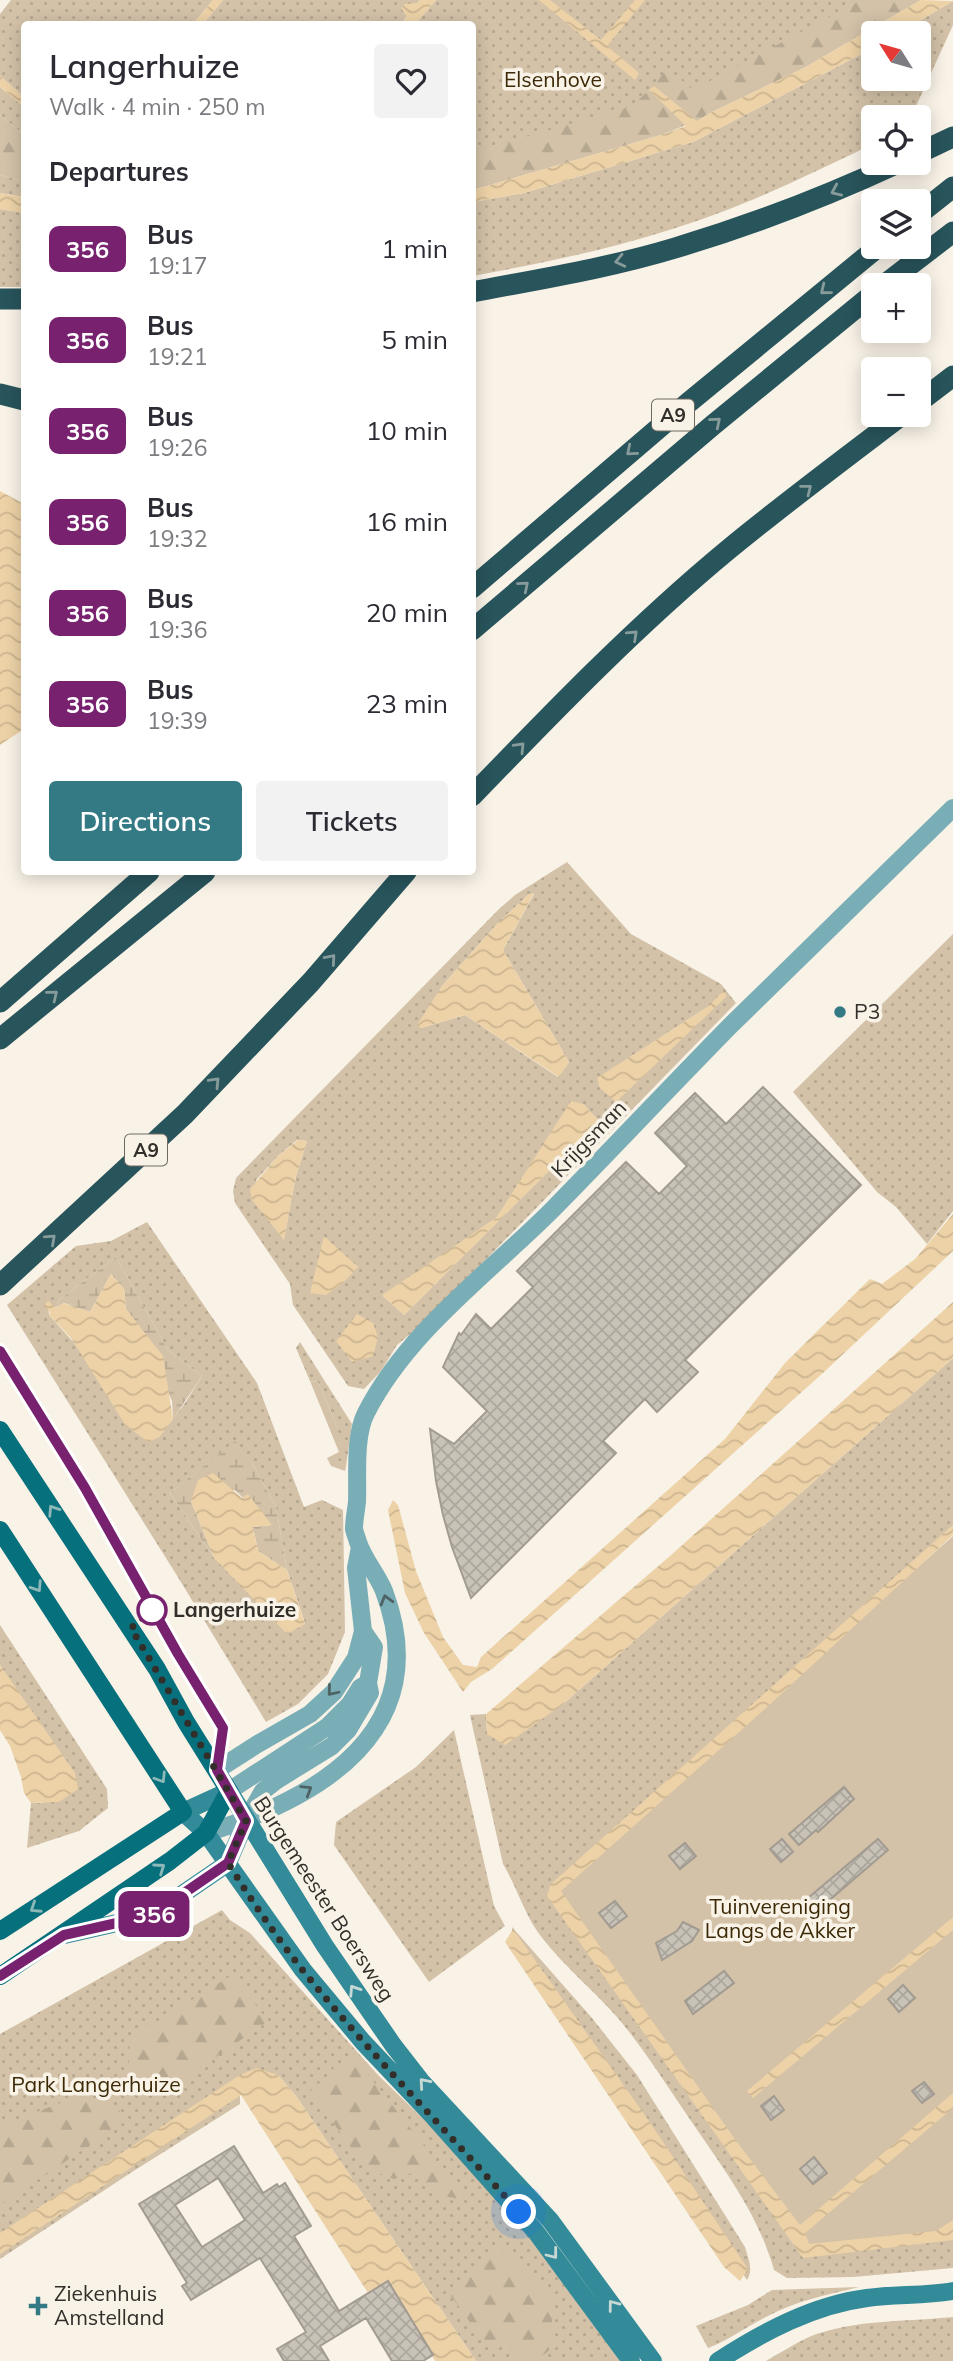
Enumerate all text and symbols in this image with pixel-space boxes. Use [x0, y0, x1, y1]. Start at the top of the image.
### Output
north arrow [861, 21, 931, 91]
map controls [861, 21, 931, 427]
button: heart [374, 44, 448, 118]
text: Langerhuize [49, 45, 240, 86]
park label: Elsenhove [504, 66, 602, 92]
text: Walk · 4 min · 250 m [49, 92, 266, 121]
button: locate [861, 105, 931, 175]
text: Departures [49, 155, 189, 188]
one-way arrow [830, 183, 843, 197]
button: layers [861, 189, 931, 259]
text: Bus [147, 218, 193, 251]
text: 1 min [381, 232, 448, 265]
text: 356 [66, 234, 109, 264]
text: 19:17 [147, 251, 207, 280]
one-way arrow [614, 253, 626, 268]
button: + [861, 273, 931, 343]
one-way arrow [820, 281, 833, 294]
text: Bus [147, 309, 193, 342]
text: 5 min [381, 323, 448, 356]
text: 356 [66, 325, 109, 355]
text: 19:21 [147, 342, 207, 371]
button: − [861, 357, 931, 427]
text: Bus [147, 400, 193, 433]
road number: A9 [652, 400, 694, 430]
text: 10 min [366, 414, 448, 447]
text: 356 [66, 416, 109, 446]
one-way arrow [708, 418, 721, 430]
text: 19:26 [147, 433, 207, 462]
one-way arrow [627, 443, 640, 455]
one-way arrow [799, 484, 811, 497]
text: Bus [147, 491, 193, 524]
text: 16 min [366, 505, 448, 538]
text: 356 [66, 507, 109, 537]
text: 19:32 [147, 524, 207, 553]
text: Bus [147, 582, 193, 615]
one-way arrow [516, 582, 529, 594]
text: 20 min [366, 596, 448, 629]
text: 356 [66, 598, 109, 628]
text: 19:36 [147, 615, 207, 644]
one-way arrow [625, 631, 638, 643]
text: Bus [147, 673, 193, 706]
text: 23 min [366, 687, 448, 720]
text: 356 [66, 689, 109, 719]
text: 19:39 [147, 706, 207, 735]
one-way arrow [511, 742, 524, 755]
button: Directions [49, 781, 242, 861]
button: Tickets [256, 781, 448, 861]
one-way arrow [323, 954, 335, 967]
one-way arrow [45, 991, 57, 1004]
place label: P3 [854, 998, 880, 1024]
marker: P3 [832, 1004, 848, 1020]
one-way arrow [207, 1077, 220, 1090]
street label: Krijgsman [545, 1094, 631, 1182]
road number: A9 [125, 1134, 167, 1166]
one-way arrow [43, 1235, 56, 1248]
one-way arrow [48, 1504, 61, 1517]
one-way arrow [29, 1579, 42, 1592]
one-way arrow [379, 1594, 394, 1606]
marker: Langerhuize [137, 1595, 167, 1625]
place label: Langerhuize [173, 1596, 296, 1622]
one-way arrow [328, 1684, 341, 1696]
one-way arrow [153, 1771, 166, 1784]
one-way arrow [299, 1785, 312, 1798]
street label: Burgemeester Boersweg [249, 1791, 401, 2006]
one-way arrow [152, 1864, 165, 1876]
line badge: 356 [114, 1891, 194, 1937]
park label: Tuinvereniging Langs de Akker [705, 1893, 856, 1943]
text: 356 [132, 1899, 176, 1929]
one-way arrow [30, 1900, 43, 1913]
one-way arrow [349, 1984, 362, 1997]
park label: Park Langerhuize [11, 2071, 181, 2097]
one-way arrow [420, 2078, 432, 2091]
your location [501, 2194, 536, 2229]
one-way arrow [545, 2246, 558, 2259]
place label: Ziekenhuis Amstelland [54, 2280, 164, 2330]
marker: Ziekenhuis Amstelland [28, 2296, 48, 2316]
one-way arrow [609, 2300, 622, 2313]

